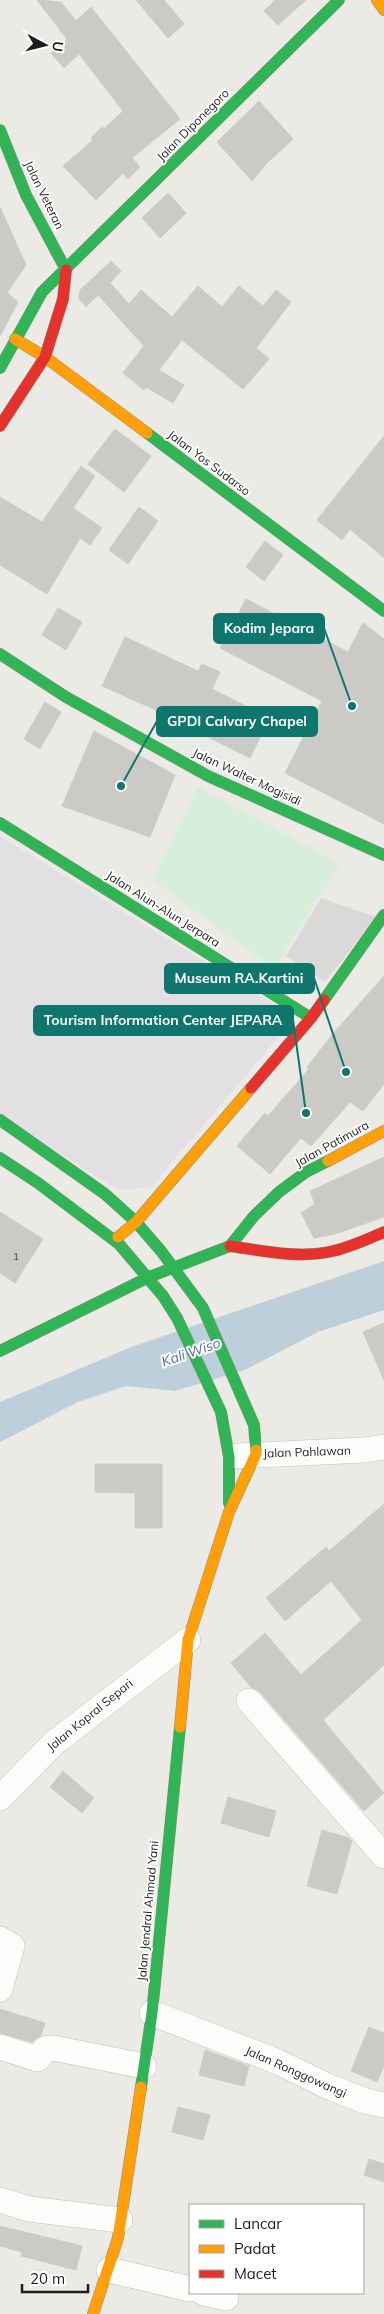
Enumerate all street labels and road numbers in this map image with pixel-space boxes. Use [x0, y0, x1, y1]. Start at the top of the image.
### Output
street label: Jalan Diponegoro [153, 85, 232, 164]
street label: Jalan Veteran [21, 158, 68, 232]
street label: Jalan Yos Sudarso [165, 427, 254, 499]
street label: Jalan Walter Mogisidi [190, 745, 304, 808]
street label: Jalan Alun-Alun Jerpara [104, 867, 223, 950]
street label: Jalan Patimura [292, 1117, 371, 1170]
street label: Jalan Pahlawan [263, 1442, 351, 1461]
street label: Jalan Kopral Separi [44, 1675, 136, 1754]
street label: Jalan Jendral Ahmad Yani [134, 1840, 161, 1982]
street label: Jalan Ronggowangi [243, 2042, 349, 2101]

